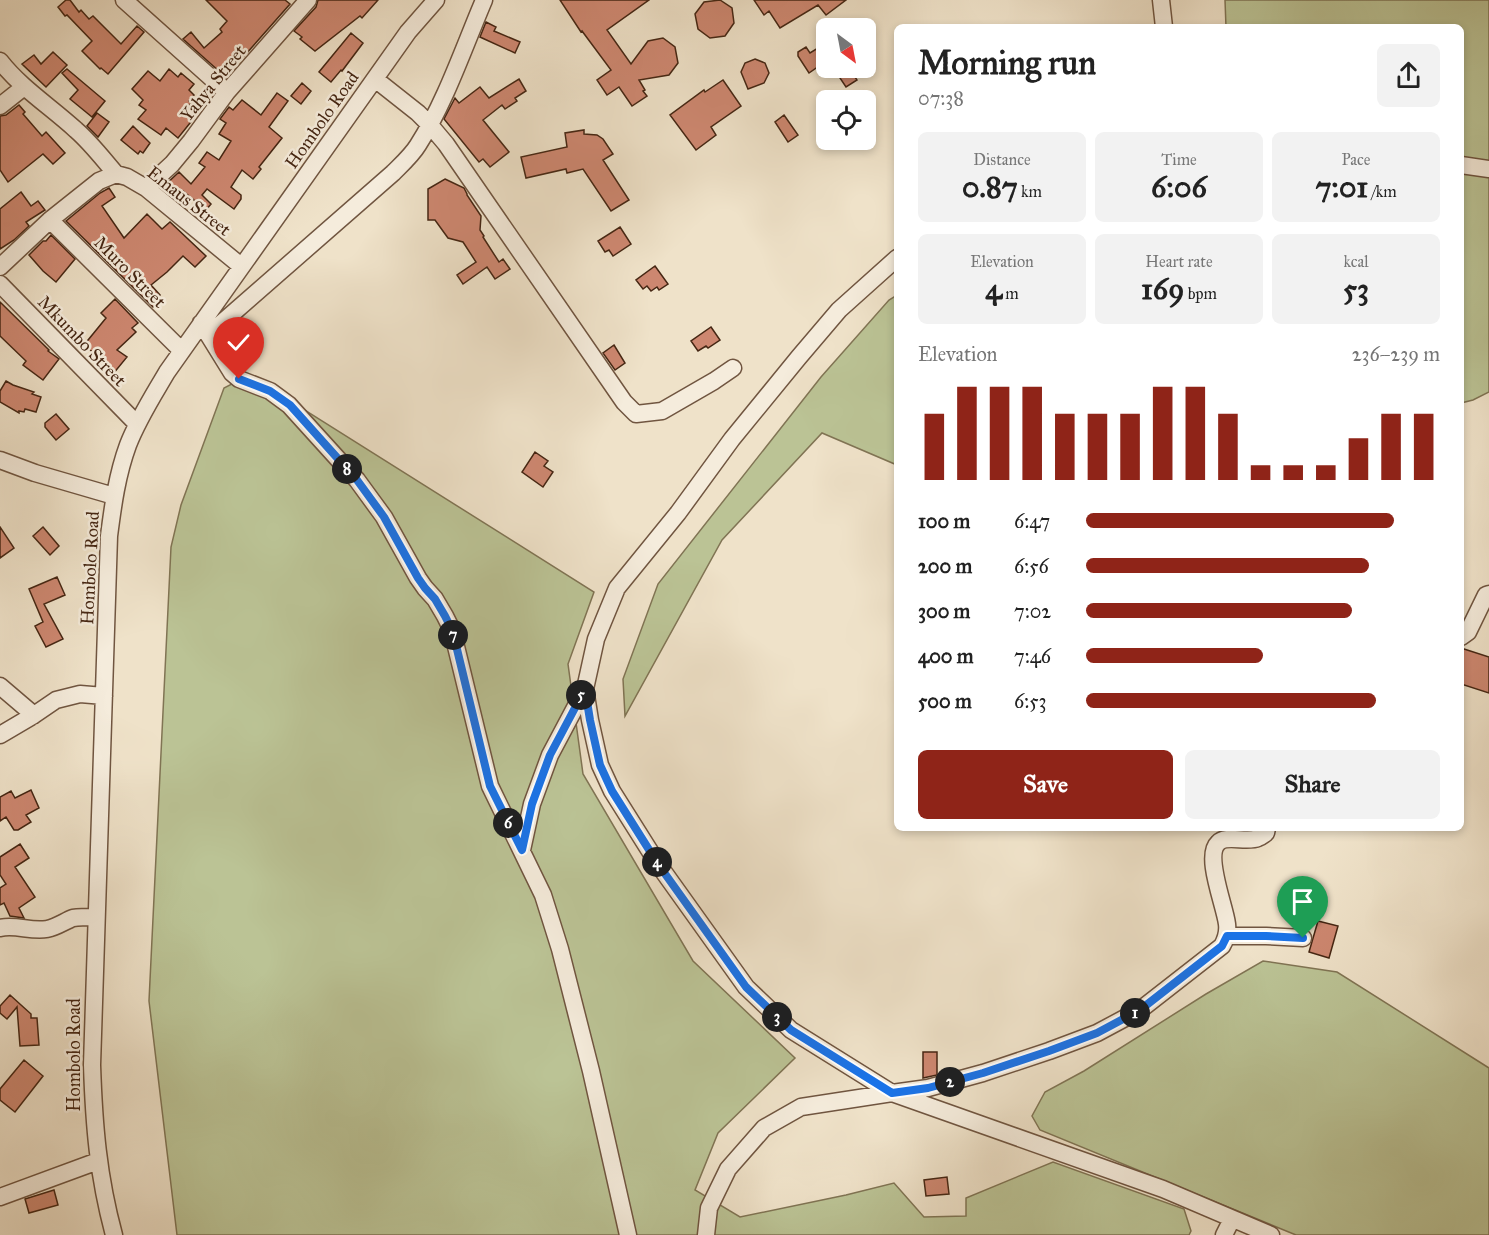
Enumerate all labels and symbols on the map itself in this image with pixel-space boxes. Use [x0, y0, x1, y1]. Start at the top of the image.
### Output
north arrow [816, 18, 876, 78]
street label: Yahya Street [175, 40, 251, 126]
street label: Hombolo Road [280, 67, 364, 173]
street label: Emaus Street [143, 161, 236, 241]
street label: Muro Street [90, 232, 171, 313]
street label: Mkumbo Street [33, 291, 131, 392]
pin [213, 317, 264, 379]
pin: 8 [332, 454, 362, 484]
street label: Hombolo Road [76, 511, 104, 625]
pin: 7 [438, 620, 468, 650]
pin: 5 [566, 680, 596, 710]
pin: 6 [493, 808, 523, 838]
pin: 4 [642, 847, 672, 877]
pin [1277, 876, 1328, 938]
street label: Hombolo Road [63, 998, 85, 1112]
pin: 1 [1120, 998, 1150, 1028]
pin: 3 [762, 1002, 792, 1032]
pin: 2 [935, 1067, 965, 1097]

